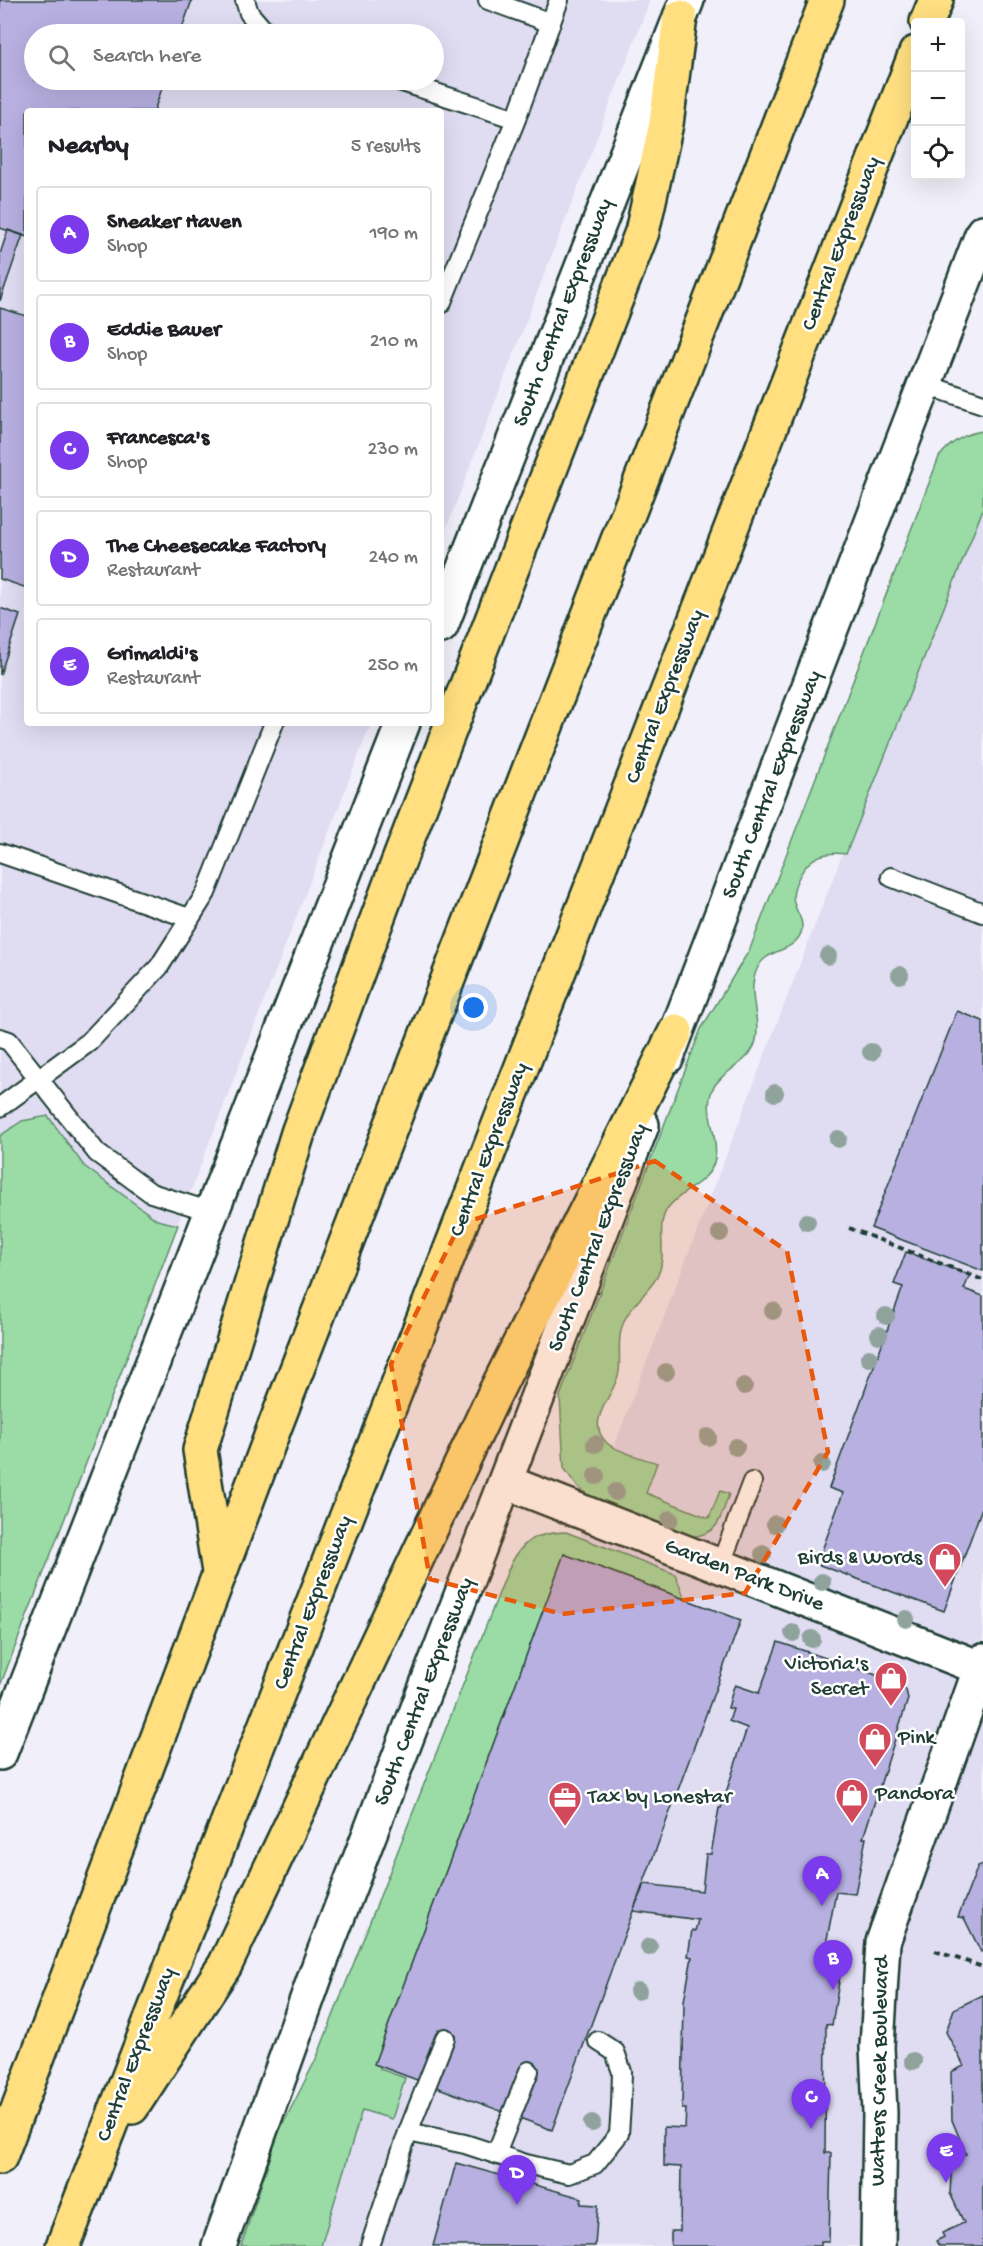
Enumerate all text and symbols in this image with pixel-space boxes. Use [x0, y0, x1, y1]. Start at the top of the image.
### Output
map controls [911, 18, 965, 180]
button: + [911, 18, 965, 72]
search box [24, 24, 444, 90]
icon: search [45, 41, 78, 74]
text: Search here [93, 44, 201, 70]
button: − [911, 72, 965, 126]
button: locate [911, 126, 965, 180]
text: Nearby [48, 132, 129, 163]
text: 5 results [351, 136, 420, 159]
street label: Central Expressway [797, 153, 887, 335]
street label: South Central Expressway [508, 195, 620, 431]
text: Sneaker Haven [107, 210, 242, 236]
text: A [64, 223, 75, 246]
text: 190 m [370, 223, 418, 246]
text: Shop [107, 236, 147, 259]
text: Eddie Bauer [107, 318, 221, 344]
text: B [64, 331, 75, 354]
text: 210 m [370, 331, 418, 354]
text: Shop [107, 344, 147, 367]
text: Francesca's [107, 426, 209, 452]
text: C [64, 439, 75, 462]
text: 230 m [368, 439, 418, 462]
text: Shop [107, 452, 147, 475]
text: The Cheesecake Factory [107, 534, 326, 560]
text: D [63, 547, 76, 570]
text: 240 m [368, 547, 418, 570]
text: Restaurant [107, 560, 200, 583]
street label: Central Expressway [621, 606, 711, 788]
text: Grimaldi's [107, 642, 197, 668]
text: E [63, 655, 76, 678]
text: 250 m [367, 655, 418, 678]
street label: South Central Expressway [717, 667, 829, 903]
text: Restaurant [107, 668, 200, 691]
your location [459, 993, 488, 1022]
street label: Central Expressway [445, 1059, 535, 1241]
street label: South Central Expressway [543, 1120, 655, 1356]
street label: Central Expressway [269, 1512, 359, 1694]
street label: Garden Park Drive [660, 1534, 828, 1619]
shop icon: Birds & Words [927, 1541, 963, 1588]
place label: Birds & Words [797, 1546, 923, 1572]
street label: South Central Expressway [369, 1574, 481, 1810]
place label: Victoria's Secret [784, 1652, 870, 1703]
shop icon: Victoria's Secret [873, 1660, 909, 1707]
shop icon: Pink [857, 1721, 893, 1768]
place label: Pink [897, 1726, 937, 1752]
shop icon: Pandora [834, 1777, 870, 1824]
office icon: Tax by Lonestar [547, 1780, 583, 1827]
place label: Pandora [874, 1782, 955, 1808]
place label: Tax by Lonestar [586, 1785, 734, 1811]
pin: A [802, 1856, 842, 1906]
pin: B [814, 1940, 852, 1990]
street label: Watters Creek Boulevard [866, 1953, 896, 2186]
street label: Central Expressway [92, 1964, 182, 2146]
pin: C [792, 2080, 830, 2129]
pin: E [926, 2134, 966, 2183]
pin: D [498, 2156, 536, 2205]

